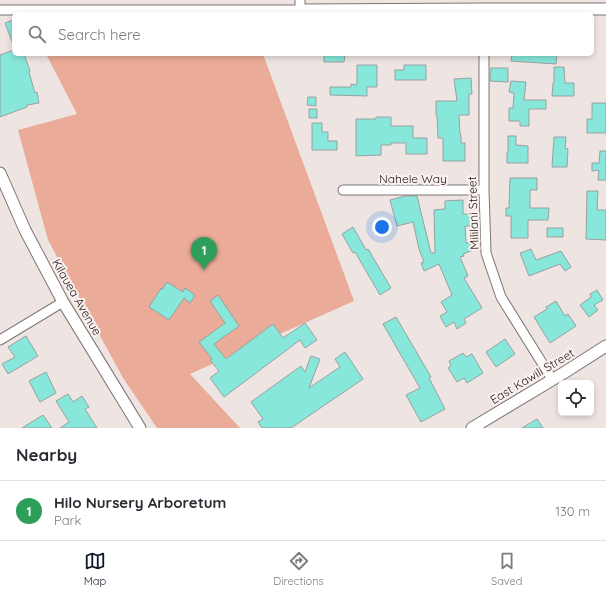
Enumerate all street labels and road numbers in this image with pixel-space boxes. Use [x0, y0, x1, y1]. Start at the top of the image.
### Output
street label: Nahele Way [379, 171, 447, 186]
street label: Mililani Street [464, 176, 482, 250]
street label: Kilauea Avenue [49, 256, 105, 338]
street label: East Kawili Street [487, 345, 577, 407]

